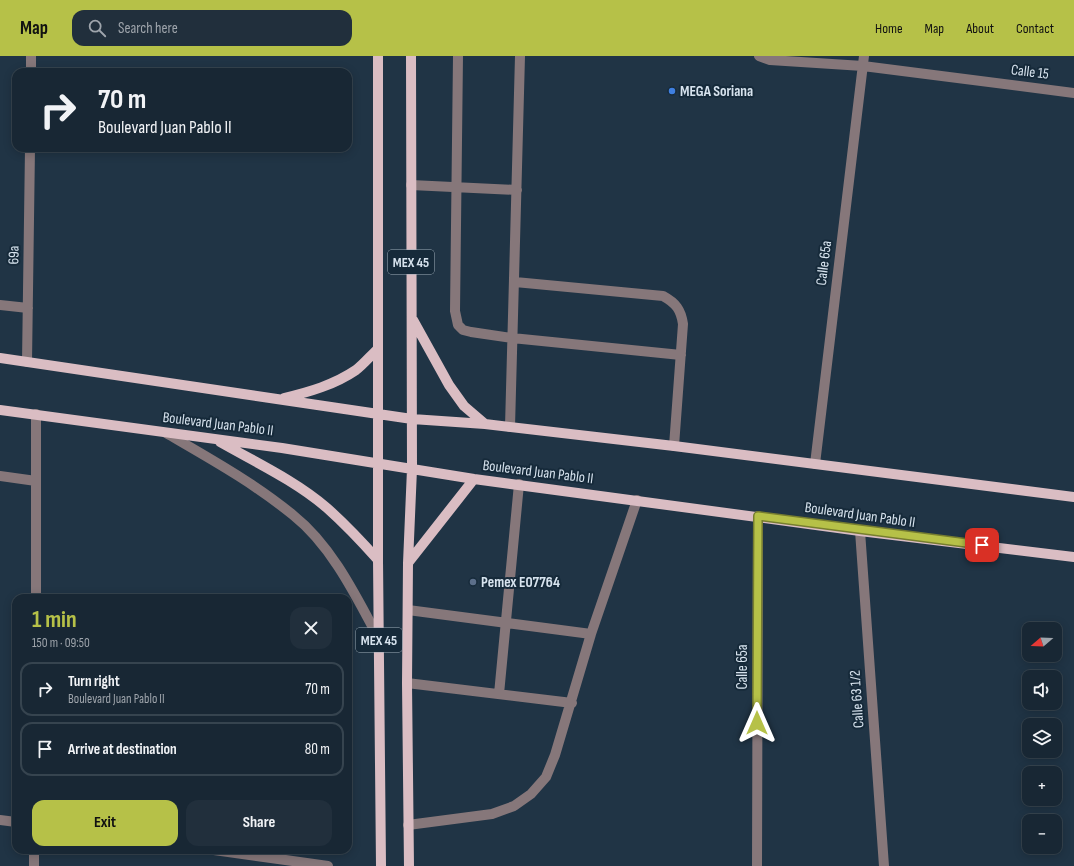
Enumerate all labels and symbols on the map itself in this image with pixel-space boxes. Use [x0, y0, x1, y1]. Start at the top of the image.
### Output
street label: Calle 15 [1010, 60, 1050, 84]
place label: MEGA Soriana [680, 82, 753, 101]
marker: MEGA Soriana [667, 86, 677, 96]
street label: Calle 65a [812, 239, 836, 287]
street label: 69a [4, 245, 24, 265]
road number: MEX 45 [388, 250, 434, 274]
street label: Boulevard Juan Pablo II [162, 408, 274, 440]
street label: Boulevard Juan Pablo II [482, 456, 594, 488]
street label: Boulevard Juan Pablo II [803, 498, 917, 532]
pin [965, 528, 999, 562]
place label: Pemex E07764 [481, 573, 560, 592]
marker: Pemex E07764 [468, 577, 478, 587]
north arrow [1022, 622, 1062, 662]
road number: MEX 45 [356, 628, 402, 652]
street label: Calle 65a [733, 644, 752, 690]
street label: Calle 63 1/2 [845, 669, 869, 729]
position arrow [736, 702, 778, 744]

